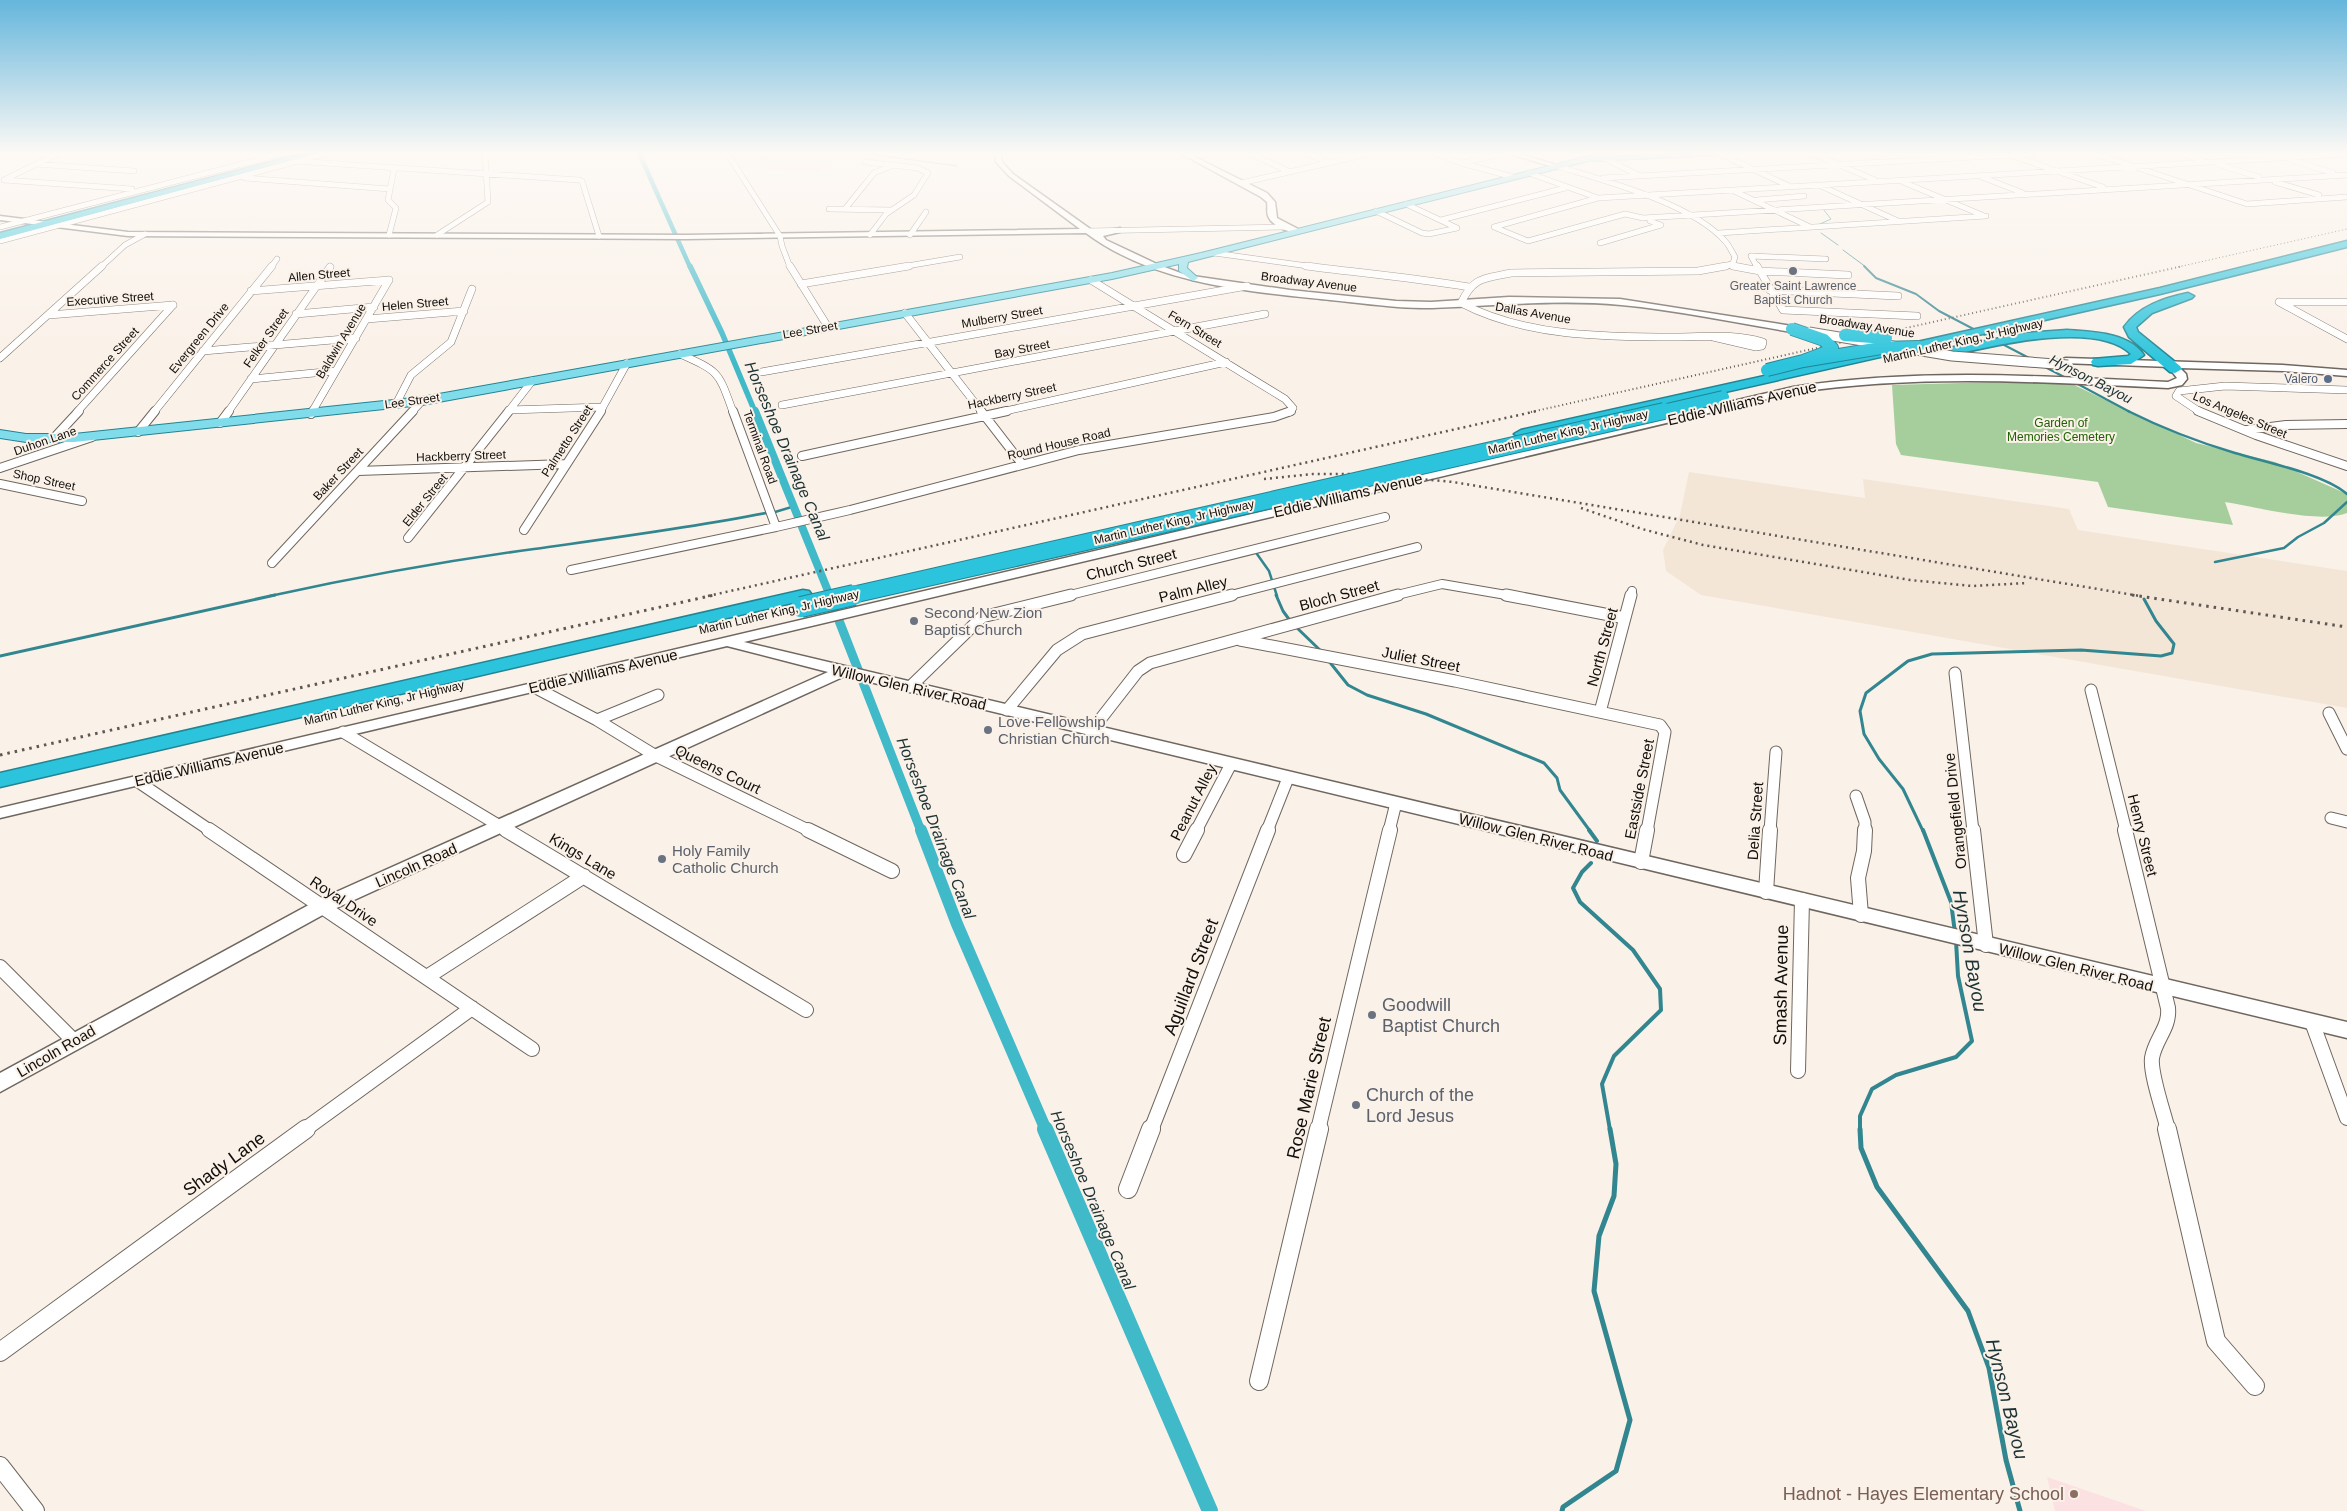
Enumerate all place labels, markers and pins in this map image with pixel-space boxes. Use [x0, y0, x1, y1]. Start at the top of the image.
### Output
marker: Greater Saint Lawrence Baptist Church [1787, 265, 1799, 277]
place label: Greater Saint Lawrence Baptist Church [1730, 279, 1857, 307]
place label: Valero [2284, 372, 2318, 386]
marker: Valero [2322, 373, 2334, 385]
place label: Second New Zion Baptist Church [924, 604, 1042, 638]
marker: Second New Zion Baptist Church [908, 615, 920, 627]
place label: Love Fellowship Christian Church [998, 713, 1110, 747]
marker: Love Fellowship Christian Church [982, 724, 994, 736]
place label: Holy Family Catholic Church [672, 842, 779, 876]
marker: Holy Family Catholic Church [656, 853, 668, 865]
place label: Goodwill Baptist Church [1382, 995, 1500, 1036]
marker: Goodwill Baptist Church [1366, 1009, 1378, 1021]
place label: Church of the Lord Jesus [1366, 1085, 1474, 1126]
marker: Church of the Lord Jesus [1350, 1099, 1362, 1111]
place label: Hadnot - Hayes Elementary School [1783, 1484, 2064, 1504]
marker: Hadnot - Hayes Elementary School [2068, 1488, 2080, 1500]

